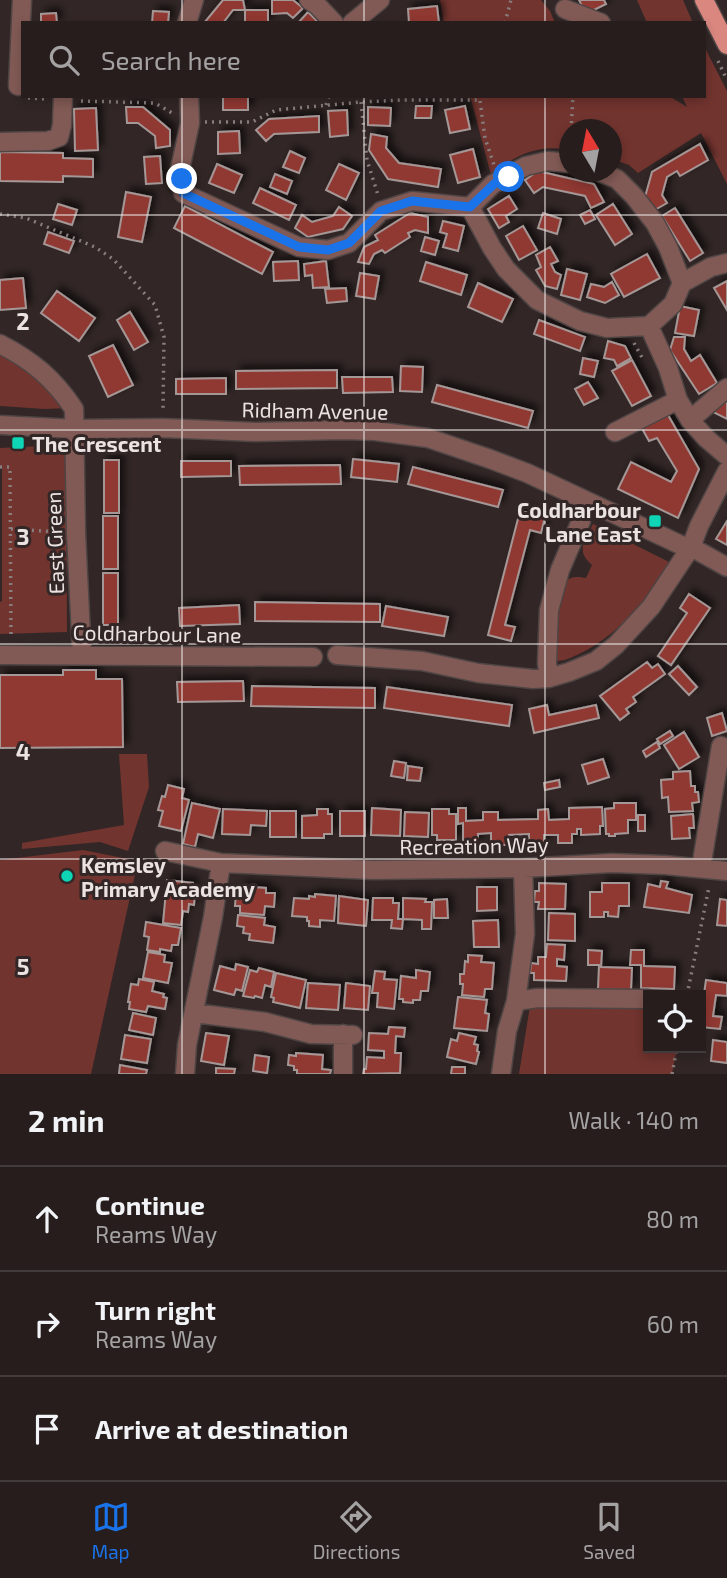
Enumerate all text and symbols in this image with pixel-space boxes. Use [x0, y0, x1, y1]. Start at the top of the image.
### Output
search box [21, 21, 706, 98]
icon: search [45, 41, 83, 79]
text: Search here [101, 44, 241, 75]
north arrow [559, 119, 622, 182]
route start [493, 161, 524, 192]
route end [166, 163, 197, 194]
text: 2 [16, 307, 30, 335]
street label: Ridham Avenue [241, 396, 389, 424]
place label: The Crescent [32, 431, 162, 456]
marker: The Crescent [10, 435, 26, 451]
street label: East Green [40, 491, 68, 595]
place label: Coldharbour Lane East [517, 497, 641, 546]
marker: Coldharbour Lane East [647, 513, 663, 529]
text: 3 [16, 522, 30, 550]
street label: Coldharbour Lane [72, 619, 242, 647]
text: 4 [16, 737, 30, 765]
street label: Recreation Way [399, 831, 549, 859]
place label: Kemsley Primary Academy [81, 852, 255, 902]
marker: Kemsley Primary Academy [59, 868, 75, 884]
text: 5 [17, 952, 29, 980]
map controls [643, 990, 706, 1053]
button: locate [643, 990, 706, 1053]
text: 2 min [28, 1102, 105, 1138]
text: Walk · 140 m [568, 1106, 699, 1134]
text: Continue [95, 1189, 205, 1220]
icon: ahead [28, 1200, 66, 1238]
text: 80 m [646, 1205, 699, 1233]
text: Reams Way [95, 1220, 217, 1248]
text: Turn right [95, 1294, 216, 1325]
icon: right [28, 1305, 66, 1343]
text: 60 m [647, 1310, 699, 1338]
text: Reams Way [95, 1325, 217, 1353]
icon: arrive [28, 1410, 66, 1448]
text: Arrive at destination [95, 1413, 348, 1444]
tab: Map [92, 1498, 130, 1563]
tab: Directions [313, 1498, 400, 1563]
tab: Saved [583, 1498, 635, 1563]

